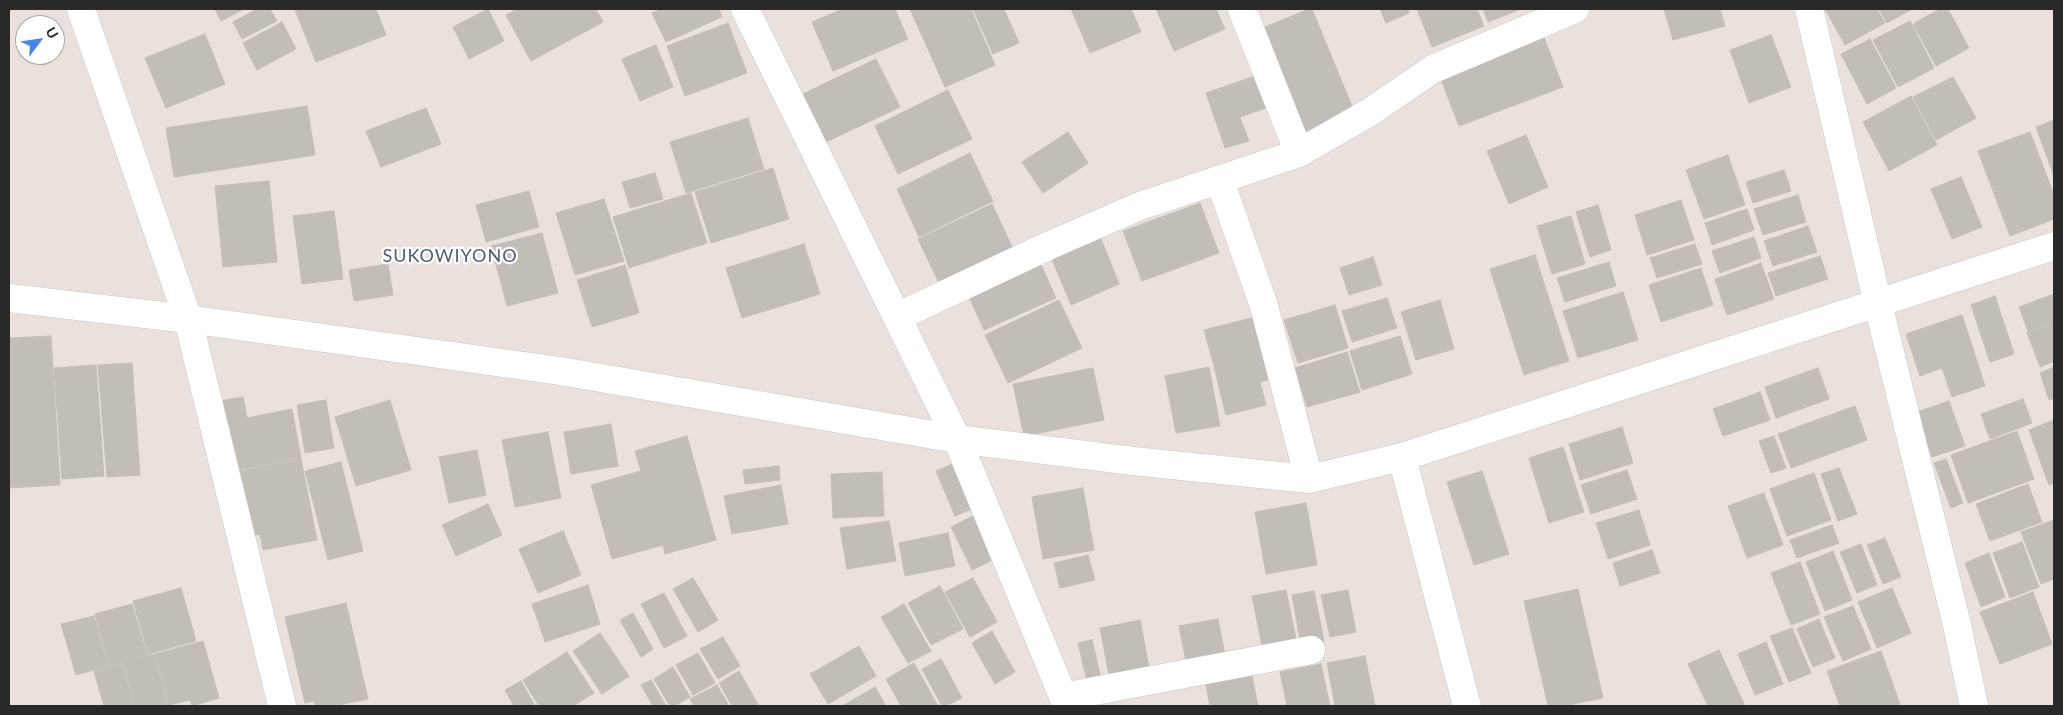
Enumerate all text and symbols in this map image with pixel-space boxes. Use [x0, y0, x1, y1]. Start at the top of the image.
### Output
north arrow [15, 15, 65, 65]
text: U [42, 24, 62, 41]
district label: SUKOWIYONO [381, 245, 519, 267]

